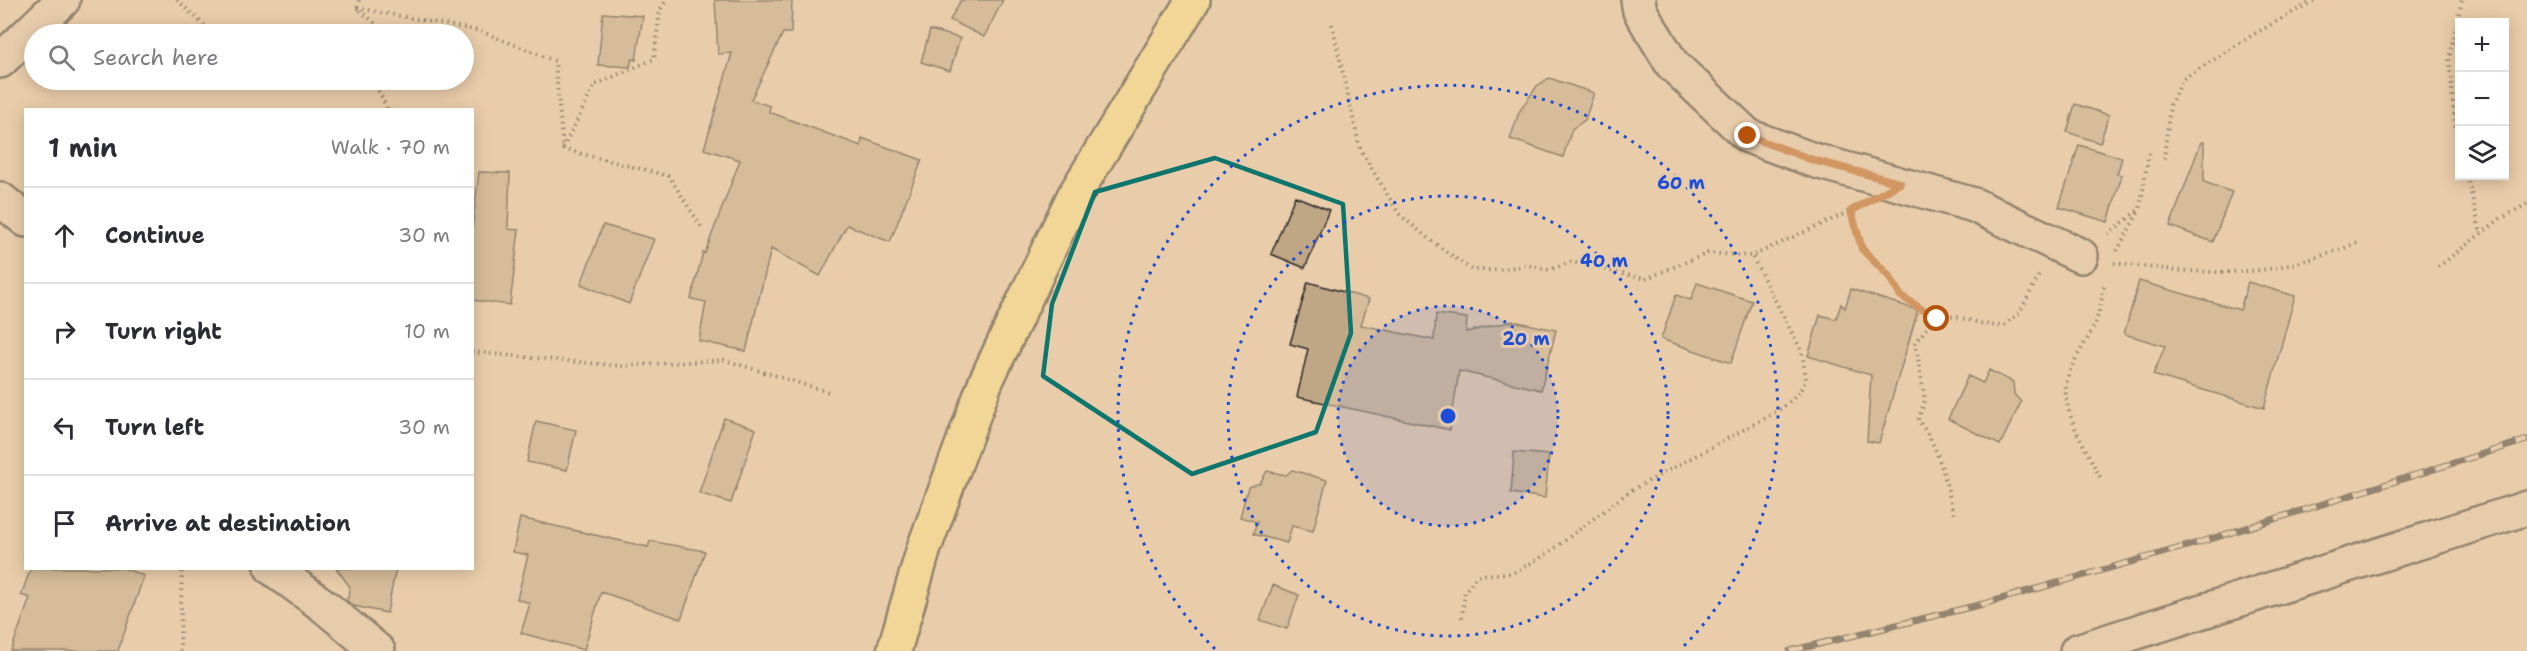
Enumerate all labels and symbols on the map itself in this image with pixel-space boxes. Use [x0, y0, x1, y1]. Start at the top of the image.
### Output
route end [1734, 122, 1760, 148]
text: 60 m [1657, 171, 1705, 195]
text: 40 m [1580, 249, 1628, 273]
route start [1923, 305, 1949, 331]
text: 20 m [1502, 327, 1550, 351]
centre of rings [1438, 406, 1458, 426]

